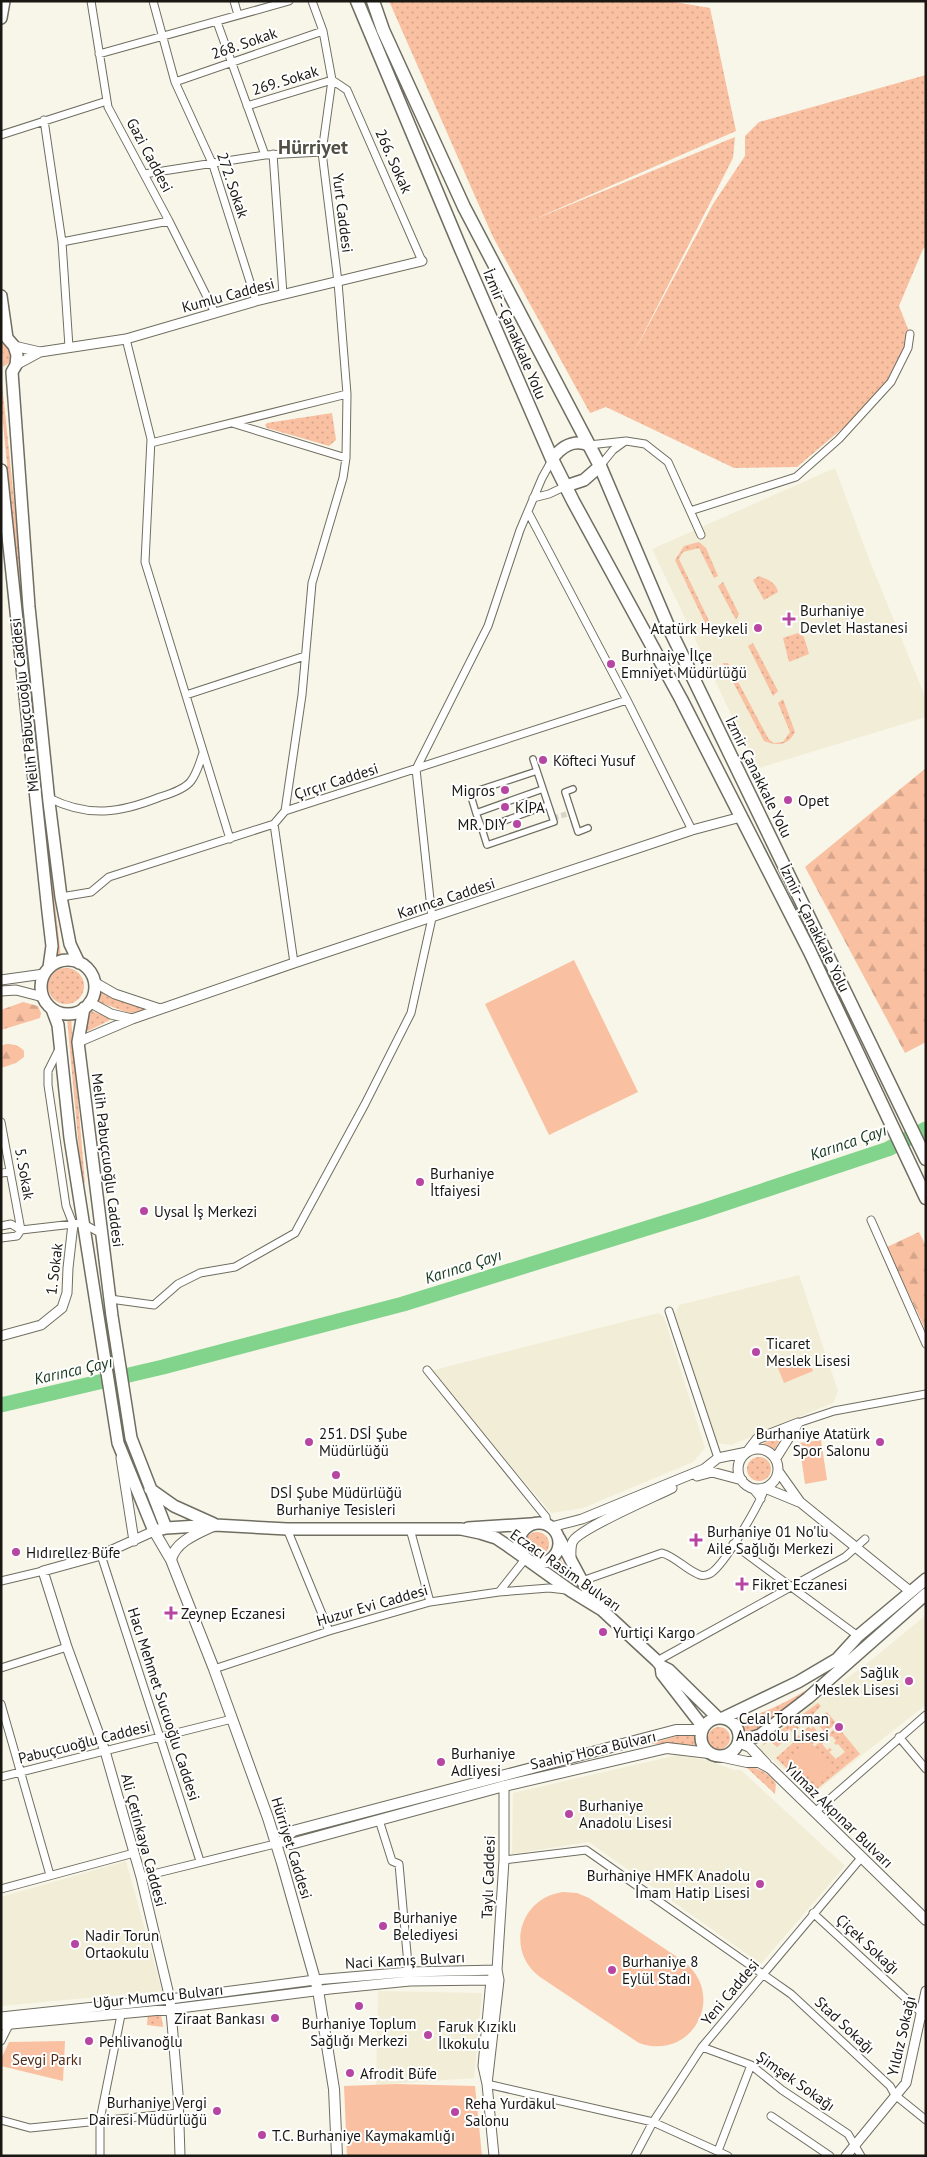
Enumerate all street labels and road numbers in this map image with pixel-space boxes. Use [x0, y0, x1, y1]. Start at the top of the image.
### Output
street label: 268. Sokak [209, 23, 280, 63]
street label: 269. Sokak [250, 61, 321, 99]
street label: Gazi Caddesi [123, 115, 177, 195]
street label: 266. Sokak [371, 126, 417, 197]
street label: 272. Sokak [213, 150, 253, 221]
street label: Yurt Caddesi [329, 172, 357, 254]
street label: İzmir - Çanakkale Yolu [479, 266, 551, 402]
street label: Kumlu Caddesi [180, 273, 276, 317]
street label: Melih Pabuçcuoğlu Caddesi [5, 617, 43, 793]
street label: İzmir Çanakkale Yolu [721, 713, 797, 841]
street label: Çırçır Caddesi [291, 758, 381, 804]
street label: İzmir - Çanakkale Yolu [776, 861, 854, 995]
street label: Karınca Caddesi [395, 873, 497, 923]
street label: Melih Pabuçcuoğlu Caddesi [88, 1072, 128, 1248]
street label: 5. Sokak [11, 1147, 39, 1202]
street label: 1. Sokak [41, 1241, 67, 1296]
street label: Eczacı Rasim Bulvarı [507, 1525, 625, 1615]
street label: Huzur Evi Caddesi [314, 1580, 430, 1630]
street label: Hacı Mehmet Sucuoğlu Caddesi [124, 1605, 204, 1803]
street label: Pabuçcuoğlu Caddesi [16, 1716, 152, 1768]
street label: Saahip Hoca Bulvarı [528, 1726, 658, 1774]
street label: Yılmaz Akpınar Bulvarı [781, 1758, 897, 1872]
street label: Ali Çetinkaya Caddesi [117, 1771, 171, 1909]
street label: Hürriyet Caddesi [267, 1795, 317, 1901]
street label: Taylı Caddesi [477, 1835, 499, 1919]
street label: Çiçek Sokağı [832, 1910, 904, 1978]
street label: Naci Kamış Bulvarı [345, 1947, 465, 1973]
street label: Yeni Caddesi [697, 1955, 763, 2029]
street label: Uğur Mumcu Bulvarı [92, 1980, 224, 2012]
street label: Stad Sokağı [811, 1992, 879, 2058]
street label: Yıldız Sokağı [883, 1994, 919, 2078]
street label: Şimşek Sokağı [753, 2047, 839, 2115]

